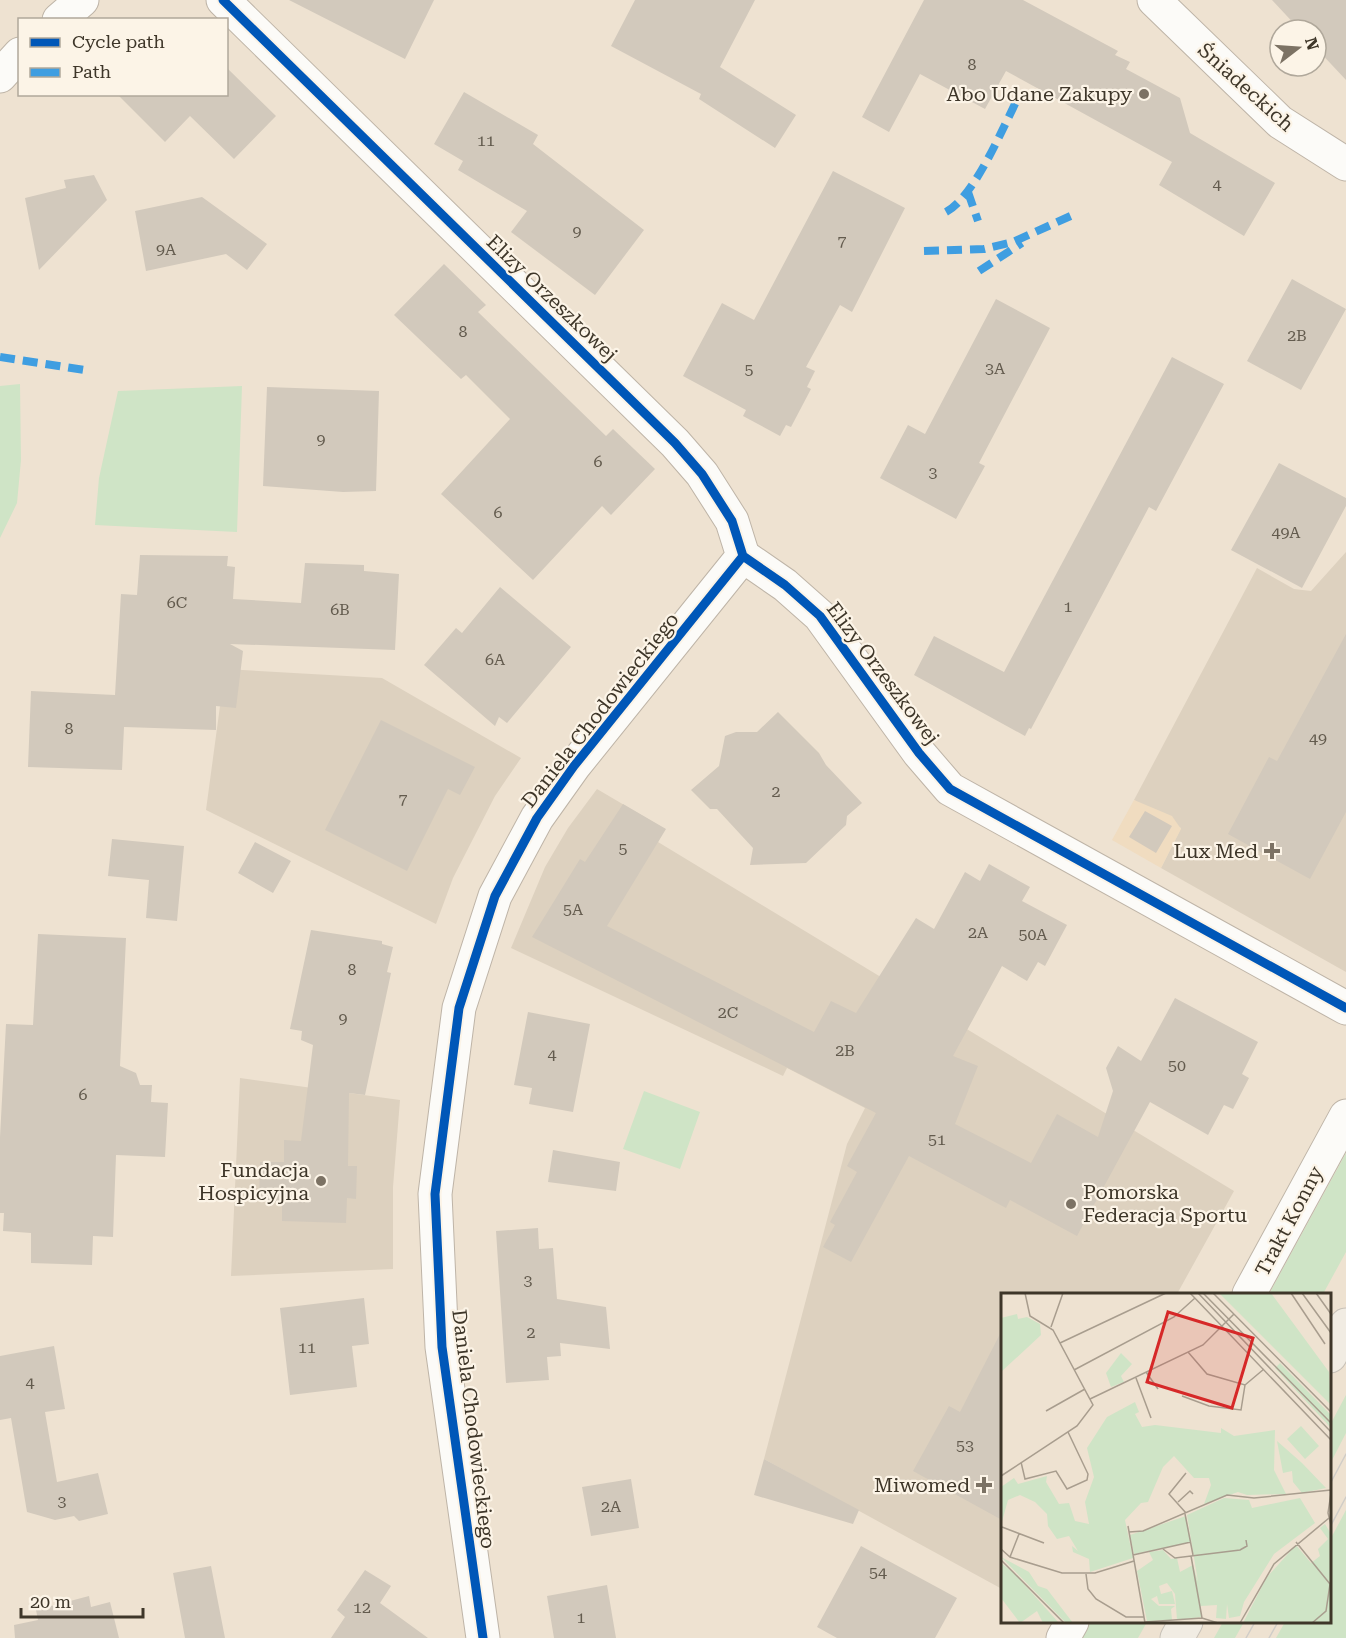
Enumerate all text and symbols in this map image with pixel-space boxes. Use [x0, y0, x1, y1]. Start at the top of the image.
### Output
legend [18, 18, 228, 96]
north arrow [1268, 18, 1328, 78]
text: Cycle path [72, 31, 165, 52]
text: N [1301, 35, 1323, 52]
street label: Śniadeckich [1193, 38, 1299, 136]
house number: 8 [968, 55, 977, 74]
text: Path [72, 61, 111, 82]
place label: Abo Udane Zakupy [947, 82, 1132, 106]
marker: Abo Udane Zakupy [1137, 87, 1151, 101]
house number: 11 [477, 131, 495, 150]
house number: 4 [1213, 175, 1222, 194]
house number: 9 [573, 222, 582, 241]
street label: Elizy Orzeszkowej [482, 230, 622, 366]
house number: 7 [838, 231, 847, 250]
house number: 9A [156, 240, 177, 259]
house number: 8 [459, 322, 468, 341]
house number: 2B [1287, 326, 1307, 345]
house number: 3A [985, 359, 1006, 378]
house number: 5 [745, 360, 754, 379]
house number: 9 [317, 430, 326, 449]
house number: 6 [594, 452, 603, 471]
house number: 3 [929, 463, 938, 482]
house number: 6 [494, 503, 503, 522]
house number: 49A [1271, 523, 1301, 542]
house number: 6C [167, 593, 187, 612]
street label: Elizy Orzeszkowej [822, 597, 944, 749]
house number: 1 [1064, 597, 1073, 616]
house number: 6B [330, 600, 350, 619]
street label: Daniela Chodowieckiego [516, 608, 684, 812]
house number: 6A [485, 650, 506, 669]
house number: 8 [65, 719, 74, 738]
house number: 49 [1309, 729, 1327, 748]
house number: 2 [772, 782, 781, 801]
house number: 7 [399, 789, 408, 808]
house number: 5 [619, 839, 628, 858]
place label: Lux Med [1174, 839, 1258, 863]
marker: Lux Med [1263, 842, 1281, 860]
house number: 5A [563, 900, 584, 919]
house number: 2A [968, 923, 989, 942]
house number: 50A [1018, 925, 1048, 944]
house number: 8 [348, 960, 357, 979]
house number: 2C [718, 1003, 738, 1022]
house number: 9 [339, 1009, 348, 1028]
house number: 2B [835, 1041, 855, 1060]
house number: 4 [548, 1045, 557, 1064]
house number: 50 [1168, 1056, 1186, 1075]
house number: 6 [79, 1085, 88, 1104]
house number: 51 [928, 1130, 946, 1149]
place label: Fundacja Hospicyjna [198, 1158, 309, 1205]
street label: Trakt Konny [1250, 1162, 1328, 1280]
marker: Fundacja Hospicyjna [314, 1174, 328, 1188]
place label: Pomorska Federacja Sportu [1083, 1180, 1247, 1227]
marker: Pomorska Federacja Sportu [1064, 1197, 1078, 1211]
house number: 3 [524, 1271, 533, 1290]
inset map [1001, 1293, 1331, 1623]
street label: Daniela Chodowieckiego [447, 1308, 501, 1550]
house number: 2 [527, 1323, 536, 1342]
house number: 11 [298, 1338, 316, 1357]
house number: 4 [26, 1373, 35, 1392]
house number: 53 [956, 1436, 974, 1455]
place label: Miwomed [874, 1473, 970, 1497]
marker: Miwomed [975, 1476, 993, 1494]
house number: 3 [58, 1492, 67, 1511]
house number: 2A [601, 1497, 622, 1516]
house number: 54 [869, 1563, 887, 1582]
scale bar [21, 1581, 142, 1619]
text: 20 m [30, 1591, 71, 1612]
house number: 12 [353, 1598, 371, 1617]
house number: 1 [577, 1608, 586, 1627]

